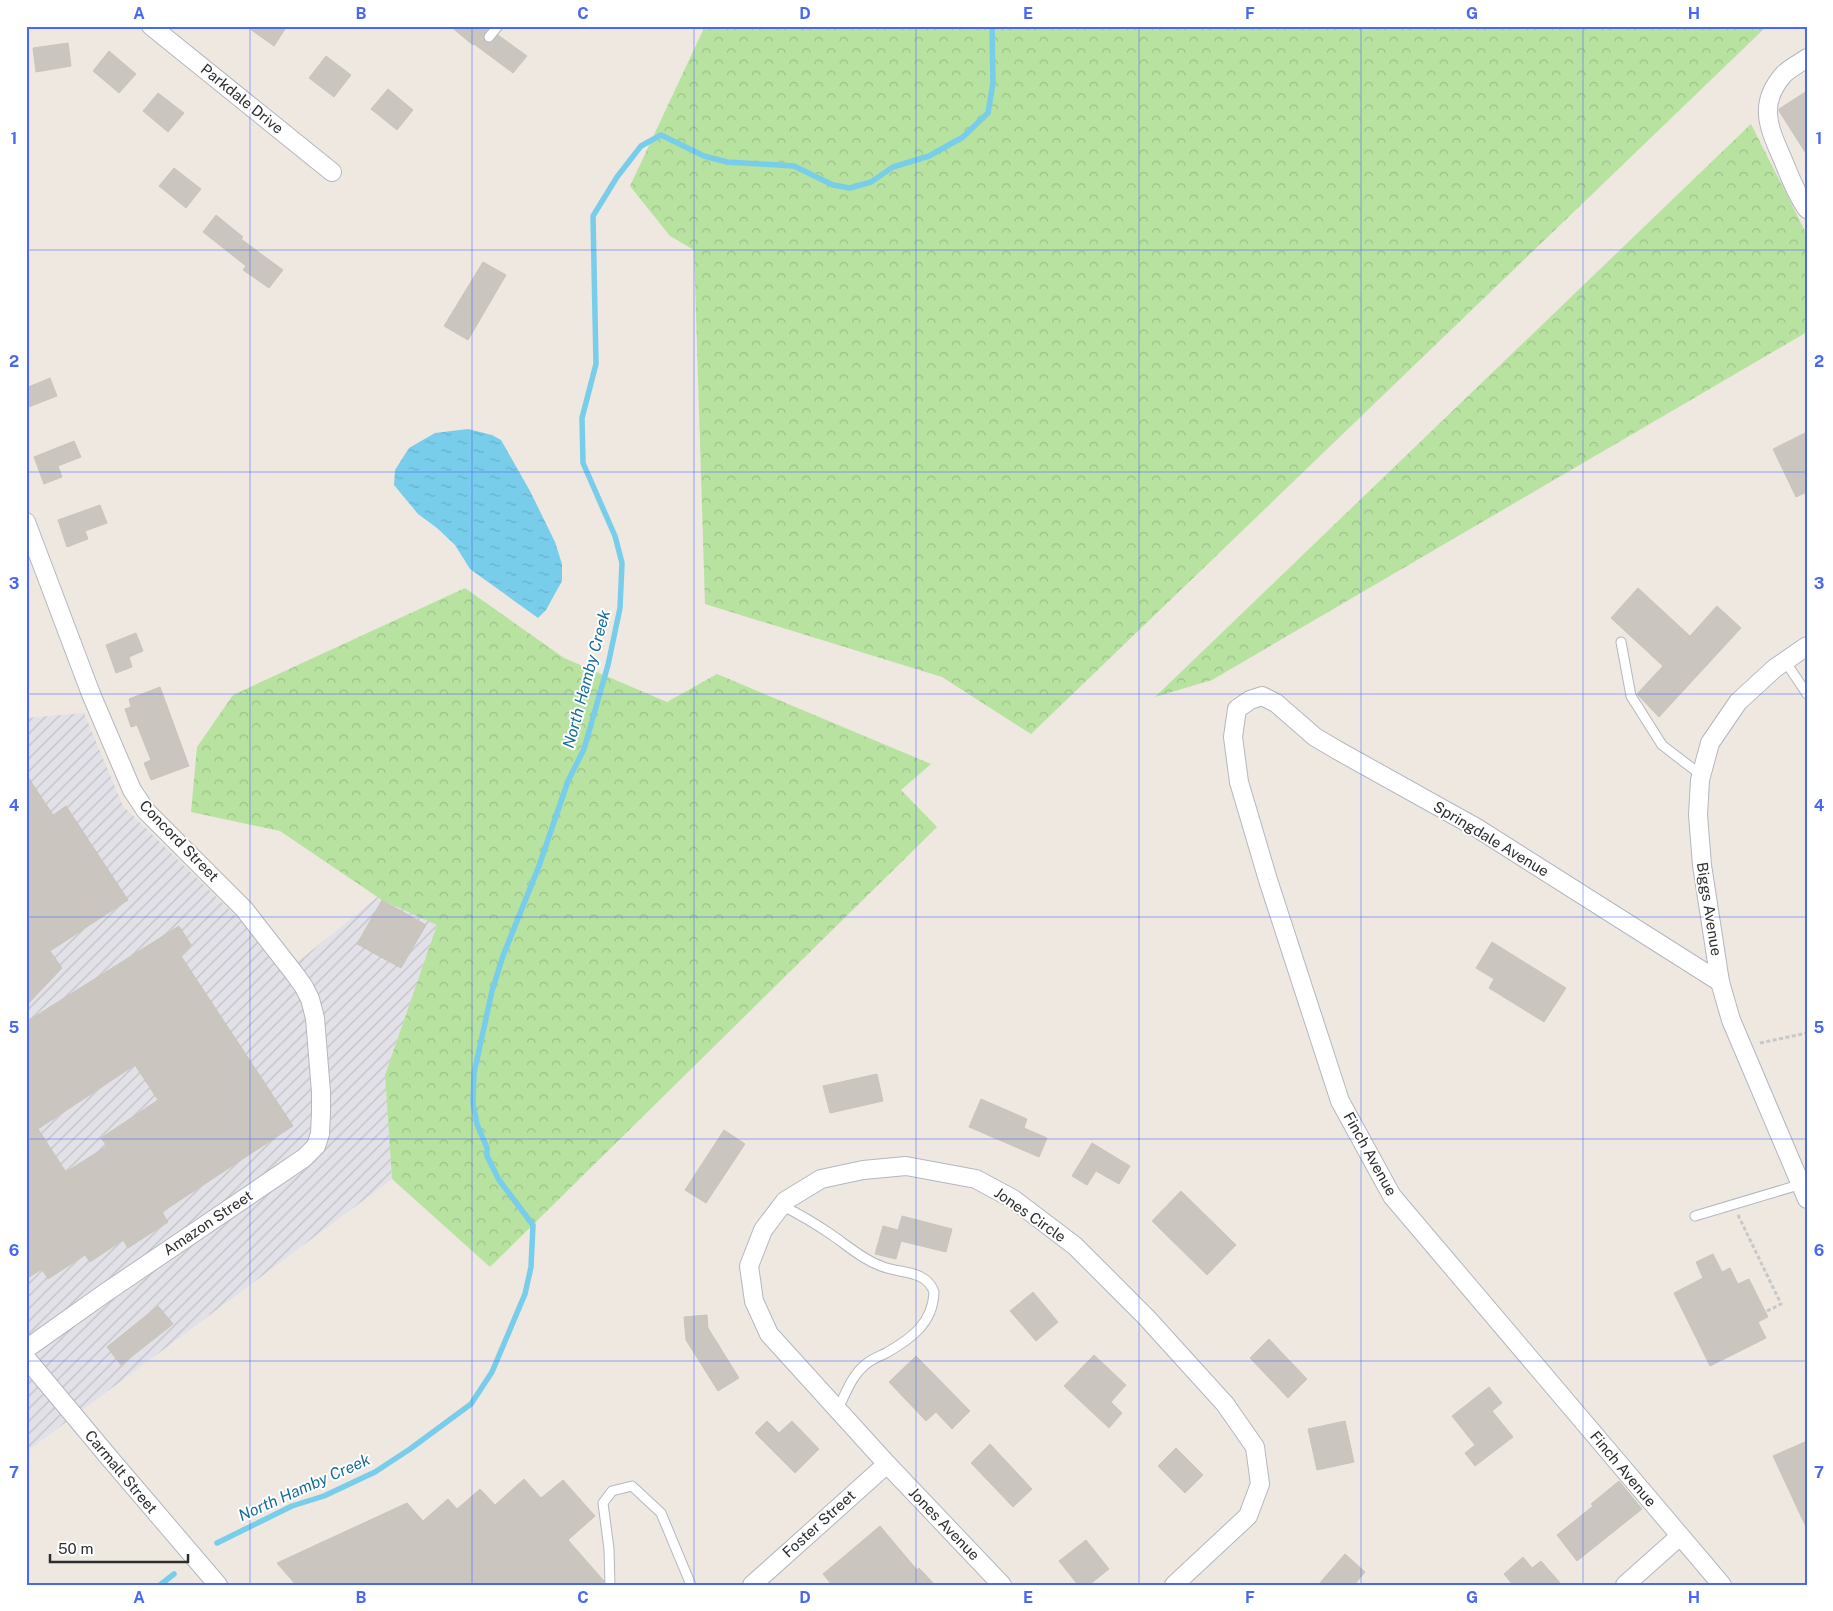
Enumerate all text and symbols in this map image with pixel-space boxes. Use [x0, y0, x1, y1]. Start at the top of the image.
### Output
text: A [133, 4, 145, 23]
text: B [356, 4, 367, 23]
text: C [577, 4, 589, 23]
text: D [799, 4, 811, 23]
text: E [1023, 4, 1033, 23]
text: F [1245, 4, 1255, 23]
text: G [1466, 4, 1478, 23]
text: H [1688, 4, 1700, 23]
street label: Parkdale Drive [198, 60, 287, 137]
text: 1 [11, 129, 17, 148]
text: 1 [1816, 129, 1822, 148]
text: 2 [9, 352, 19, 371]
text: 2 [1814, 352, 1824, 371]
text: 3 [9, 574, 19, 593]
text: 3 [1814, 574, 1824, 593]
water label: North Hamby Creek [559, 608, 614, 750]
text: 4 [9, 796, 20, 815]
text: 4 [1814, 796, 1825, 815]
street label: Concord Street [136, 797, 222, 885]
street label: Springdale Avenue [1431, 797, 1552, 880]
street label: Biggs Avenue [1694, 861, 1725, 957]
text: 5 [9, 1018, 20, 1037]
text: 5 [1814, 1018, 1825, 1037]
street label: Finch Avenue [1340, 1109, 1400, 1199]
street label: Jones Circle [991, 1184, 1069, 1245]
street label: Amazon Street [160, 1186, 256, 1259]
text: 6 [9, 1241, 19, 1260]
text: 6 [1814, 1241, 1824, 1260]
street label: Carmalt Street [82, 1427, 161, 1517]
street label: Finch Avenue [1587, 1427, 1660, 1510]
water label: North Hamby Creek [235, 1450, 373, 1525]
text: 7 [9, 1463, 19, 1482]
text: 7 [1814, 1463, 1824, 1482]
street label: Jones Avenue [906, 1484, 983, 1563]
street label: Foster Street [779, 1486, 859, 1561]
scale bar [50, 1531, 188, 1563]
text: 50 m [58, 1540, 93, 1557]
text: A [133, 1588, 145, 1607]
text: B [356, 1588, 367, 1607]
text: C [577, 1588, 589, 1607]
text: D [799, 1588, 811, 1607]
text: E [1023, 1588, 1033, 1607]
text: F [1245, 1588, 1255, 1607]
text: G [1466, 1588, 1478, 1607]
text: H [1688, 1588, 1700, 1607]

